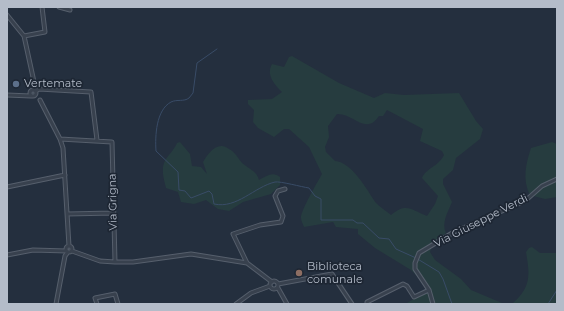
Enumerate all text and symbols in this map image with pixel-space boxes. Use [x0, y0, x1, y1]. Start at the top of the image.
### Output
place label: Vertemate [24, 77, 82, 91]
marker: Vertemate [11, 79, 21, 89]
street label: Via Grigna [106, 173, 120, 231]
street label: Via Giuseppe Verdi [432, 192, 530, 250]
place label: Biblioteca comunale [307, 260, 363, 286]
marker: Biblioteca comunale [294, 268, 304, 278]

